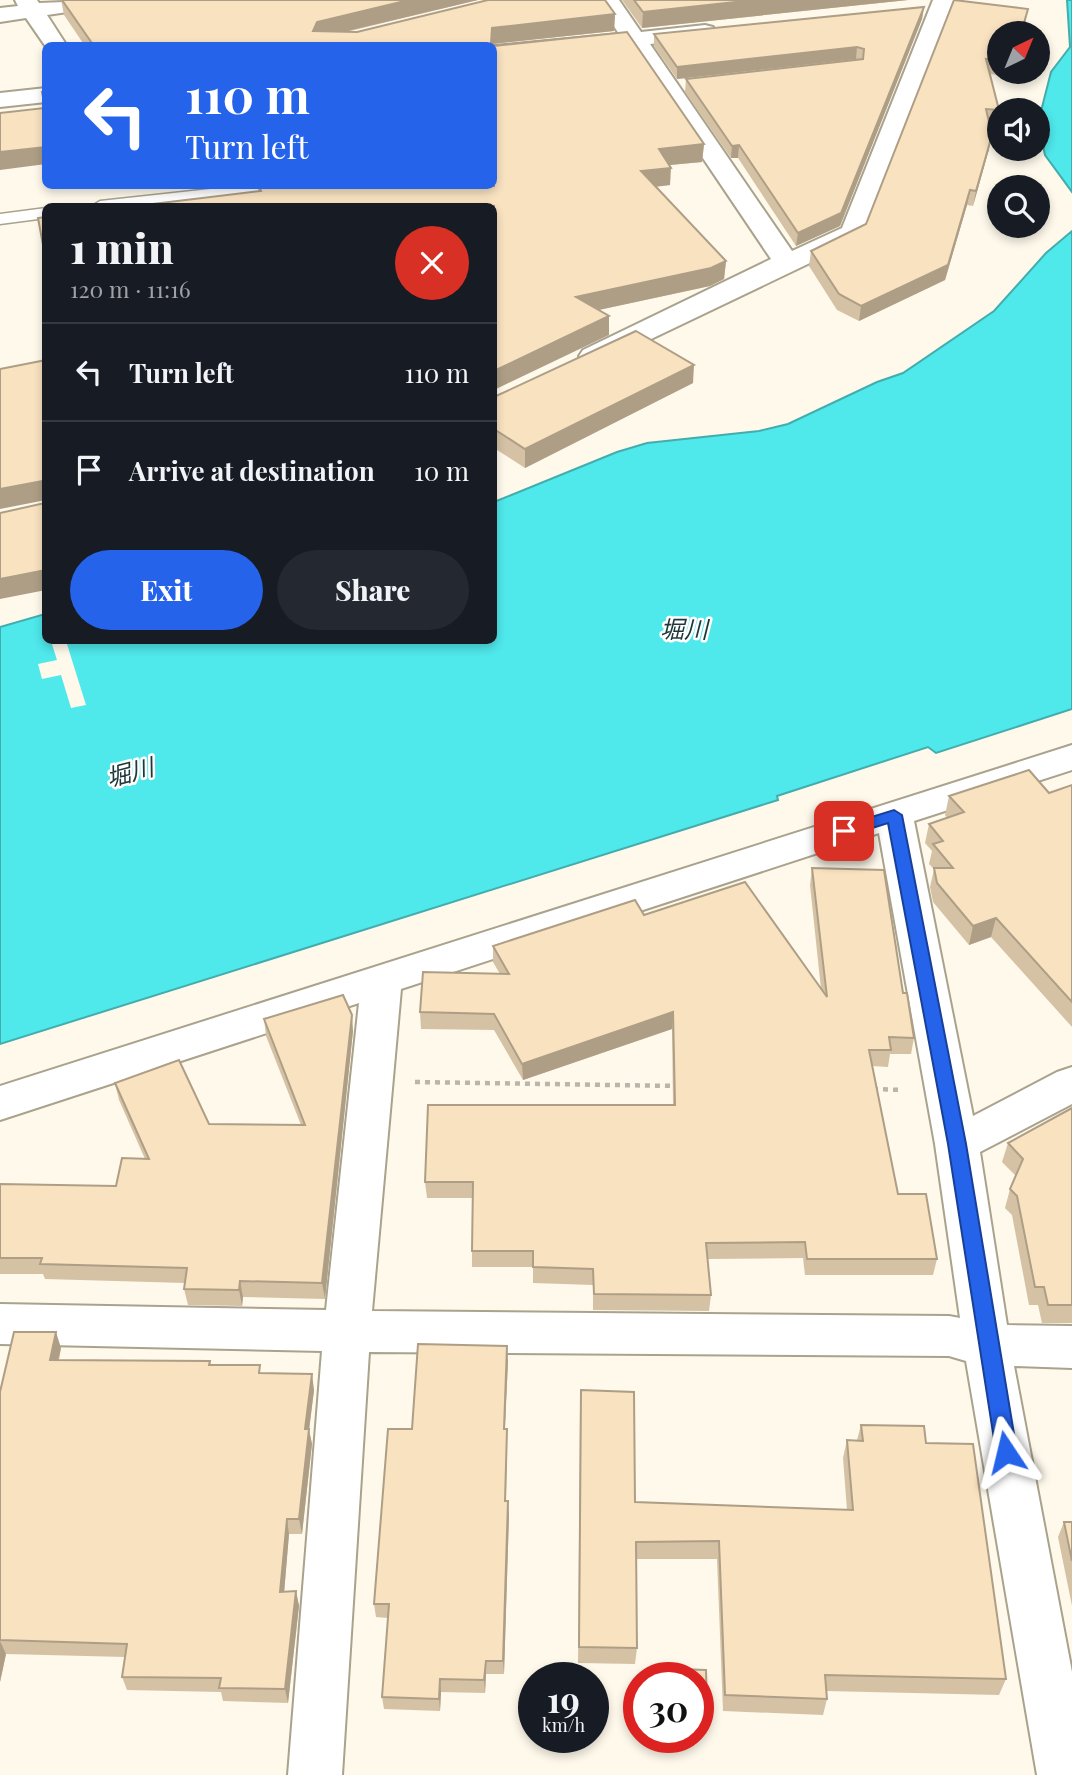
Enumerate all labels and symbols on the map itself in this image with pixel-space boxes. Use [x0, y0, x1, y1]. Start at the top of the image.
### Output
north arrow [987, 21, 1050, 84]
water label: 堀川 [660, 612, 711, 644]
water label: 堀川 [102, 749, 160, 793]
pin [814, 801, 874, 861]
position arrow [969, 1415, 1043, 1489]
speed limit sign: 30 [623, 1662, 714, 1753]

